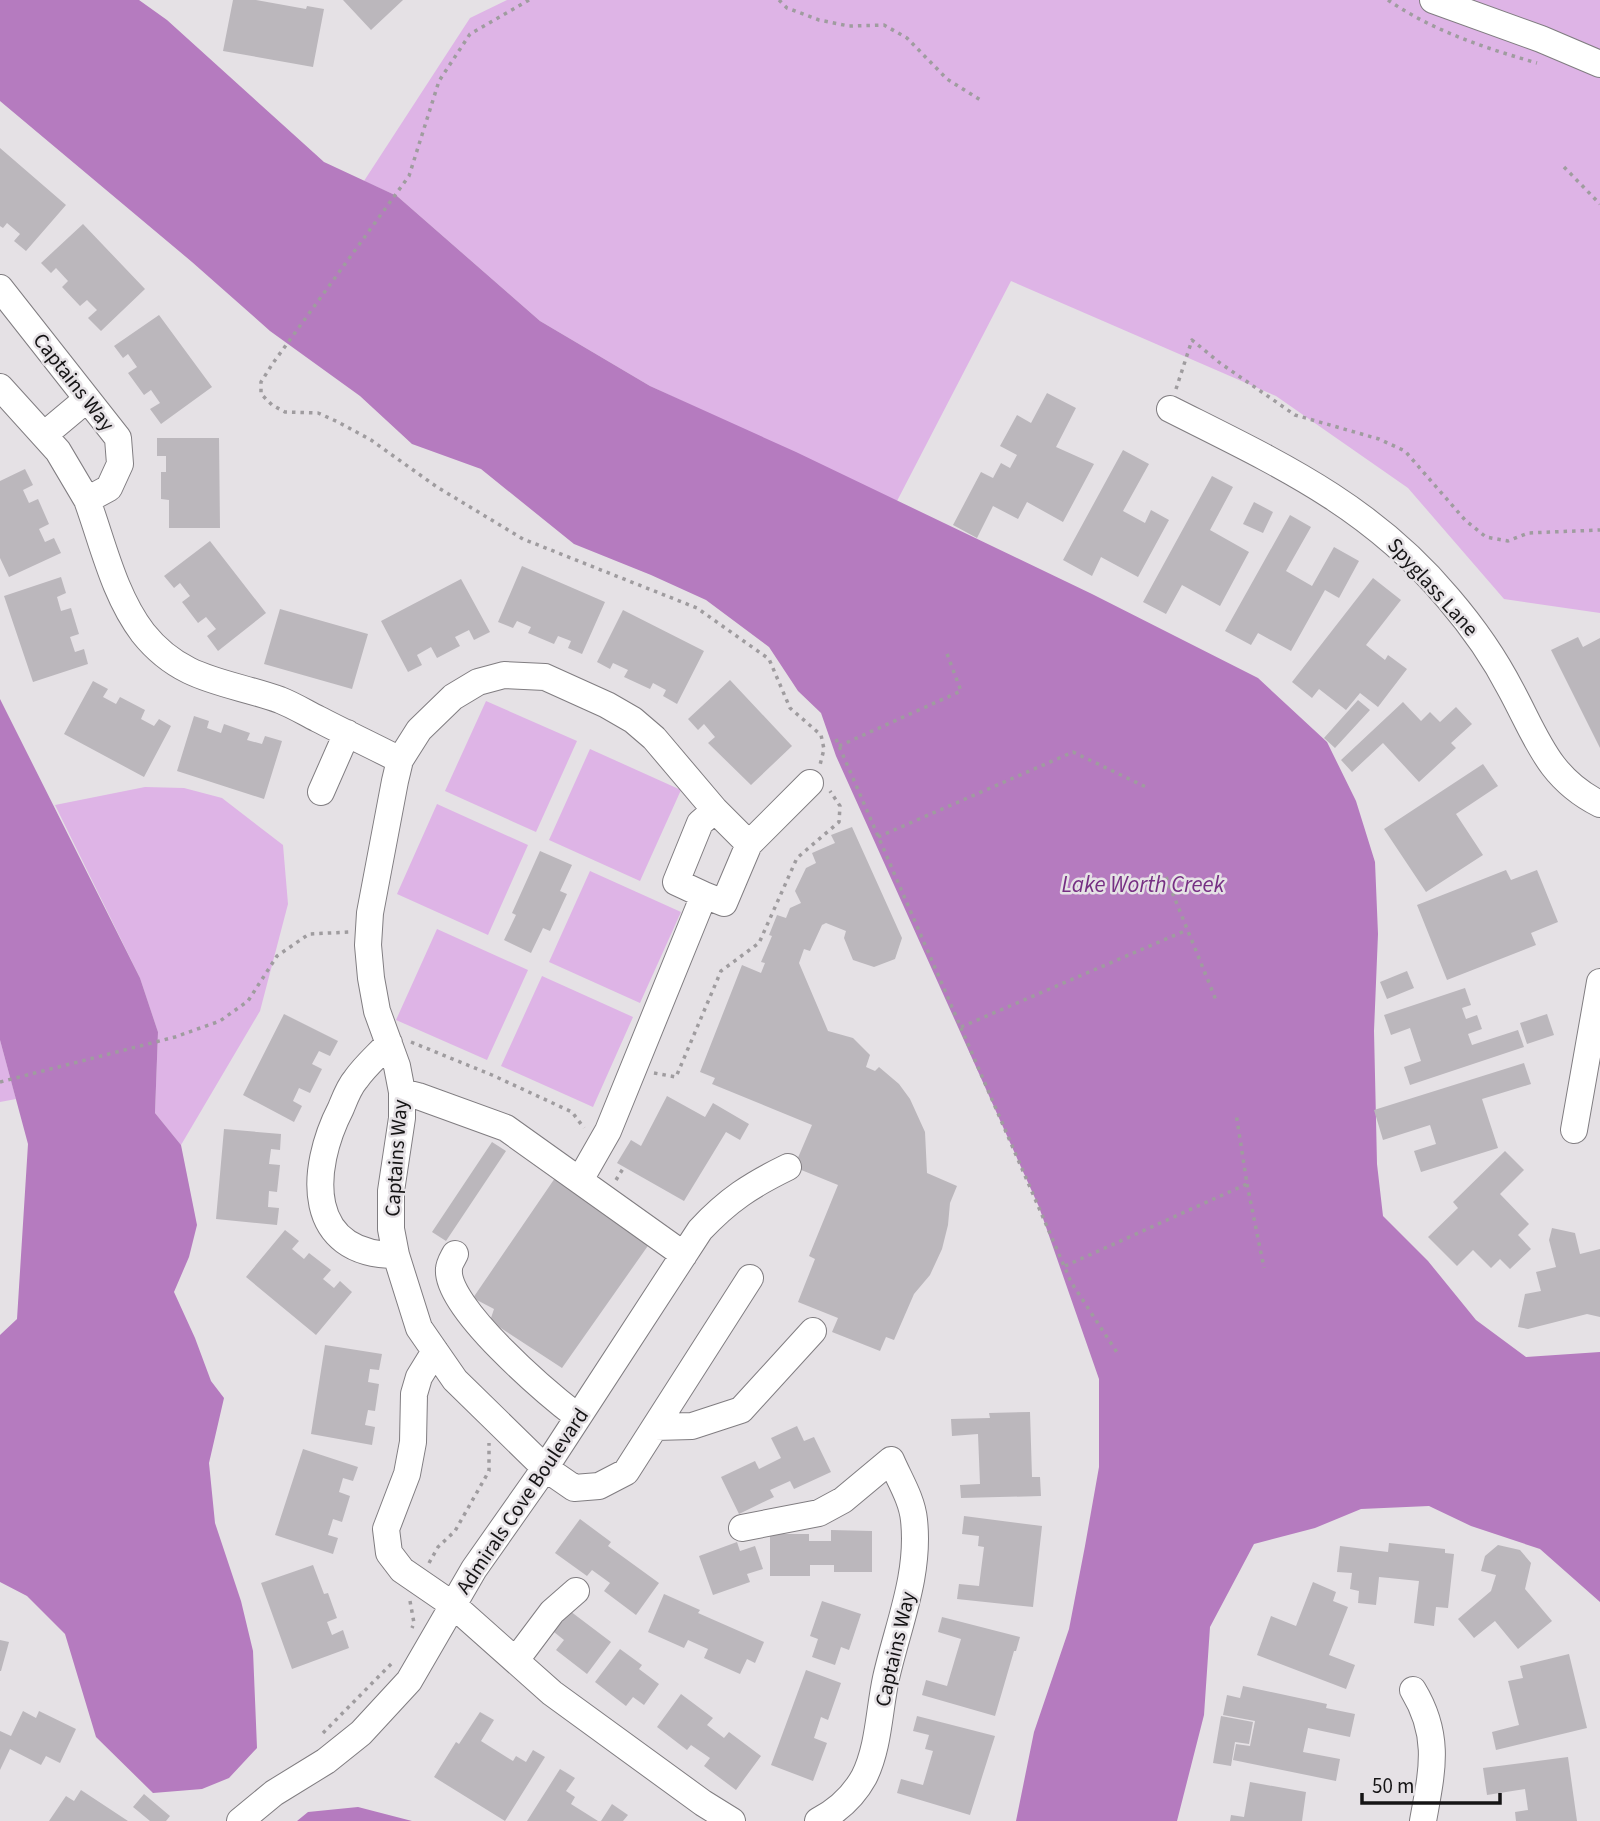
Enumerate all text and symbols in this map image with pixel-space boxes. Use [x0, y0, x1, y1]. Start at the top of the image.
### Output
street label: Captains Way [26, 327, 122, 438]
street label: Spyglass Lane [1380, 531, 1486, 643]
water label: Lake Worth Creek [1061, 868, 1226, 901]
street label: Captains Way [377, 1098, 415, 1218]
street label: Admirals Cove Boulevard [448, 1402, 596, 1600]
street label: Captains Way [867, 1588, 923, 1710]
scale bar [1362, 1762, 1500, 1806]
text: 50 m [1372, 1771, 1414, 1801]

